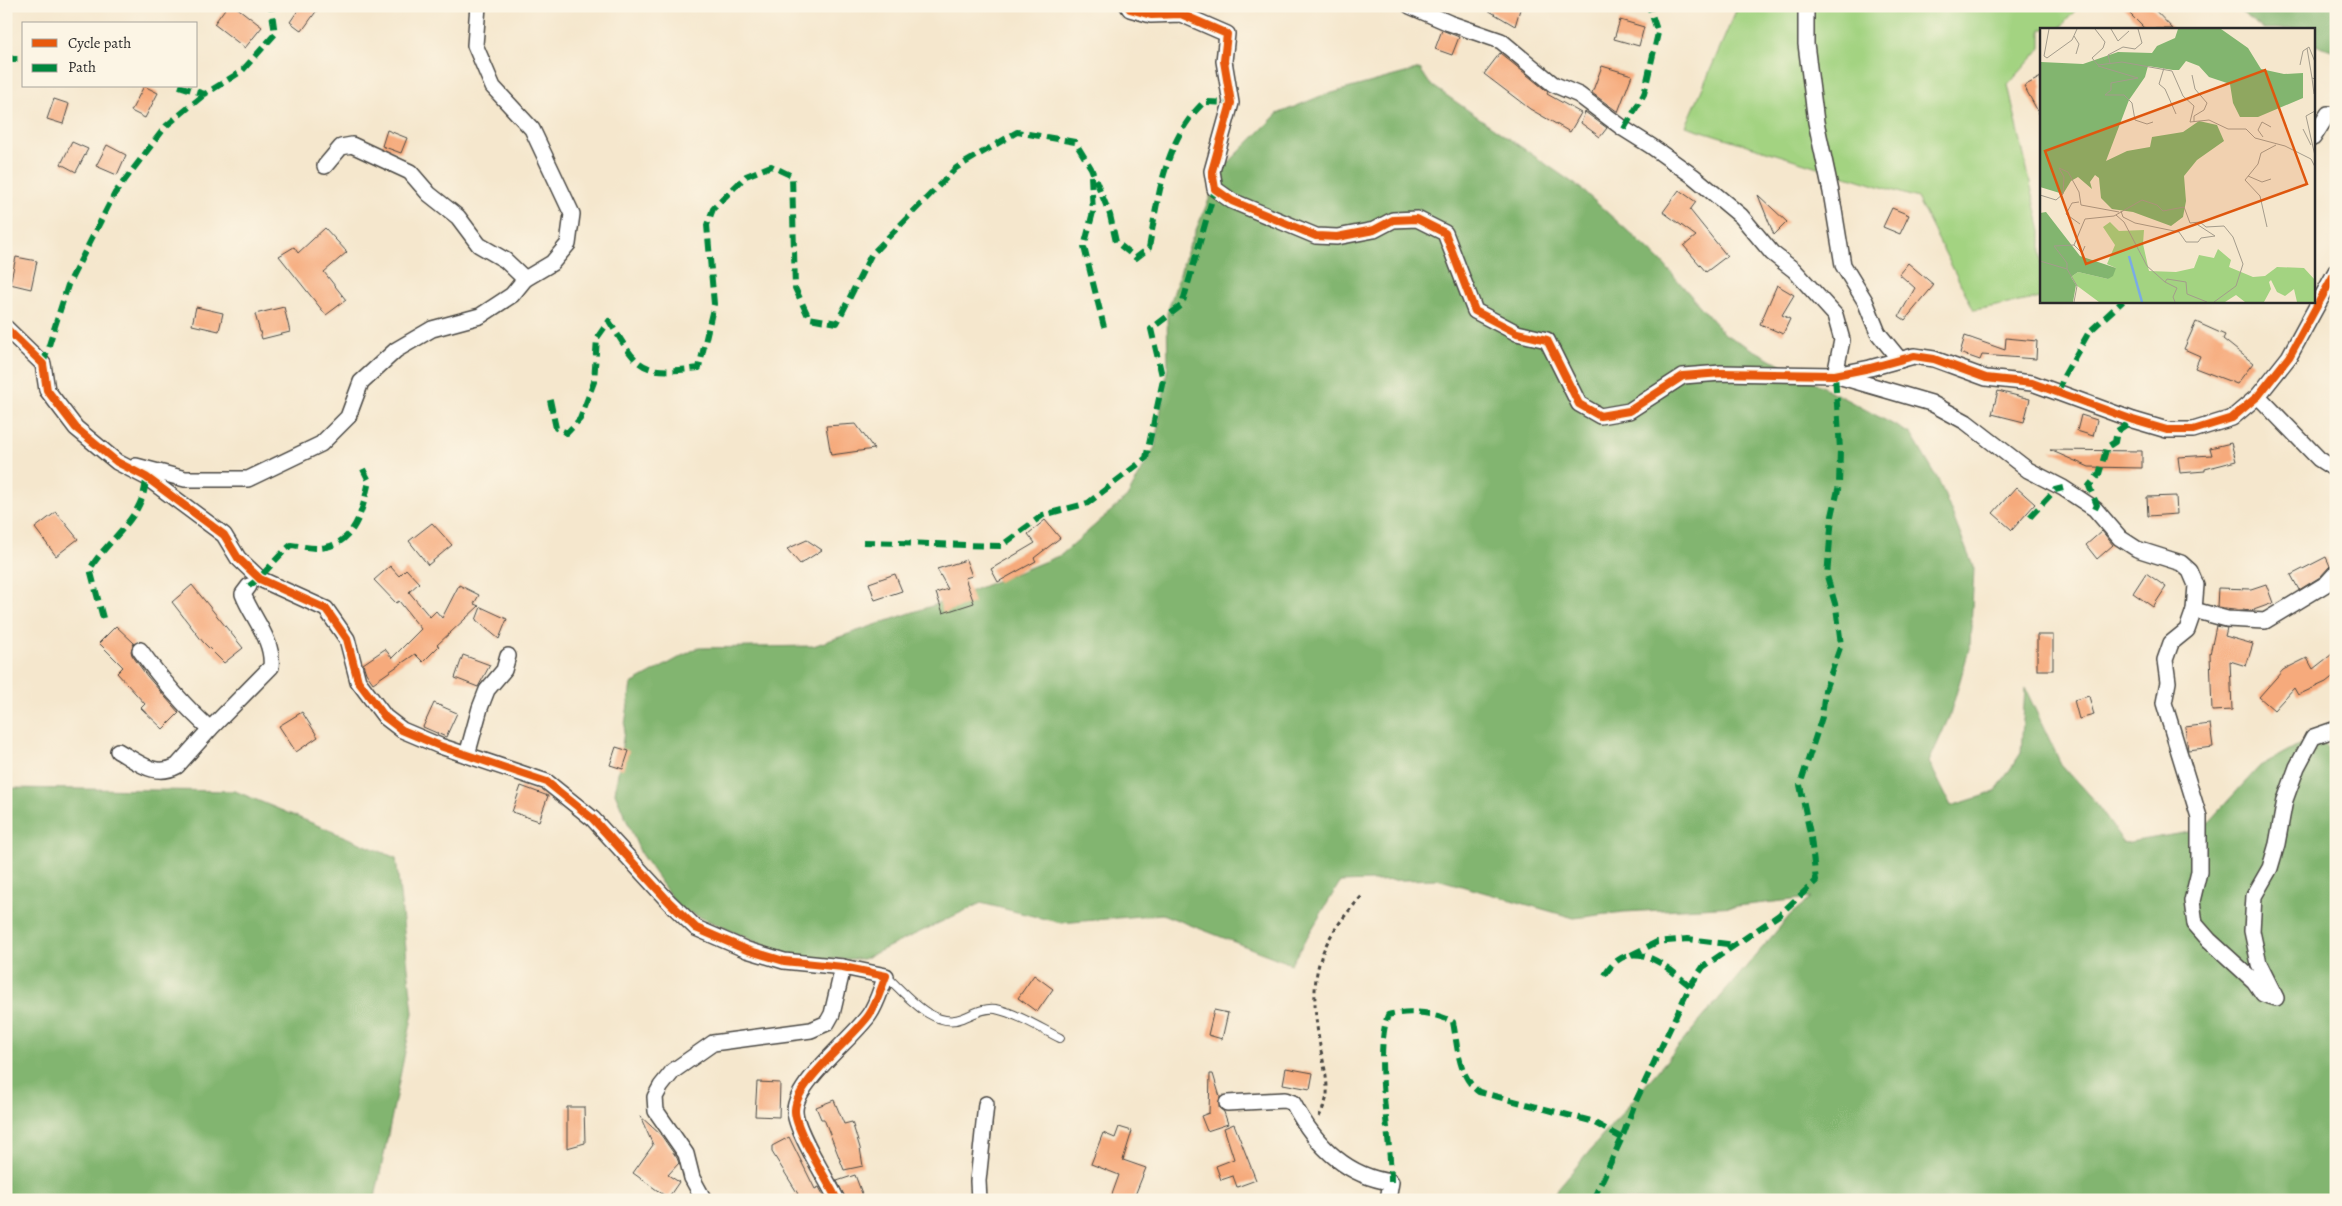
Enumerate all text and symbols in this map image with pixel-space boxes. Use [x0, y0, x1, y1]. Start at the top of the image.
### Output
legend [22, 22, 198, 88]
inset map [2040, 28, 2314, 302]
text: Cycle path [68, 33, 131, 53]
text: Path [68, 57, 96, 77]

